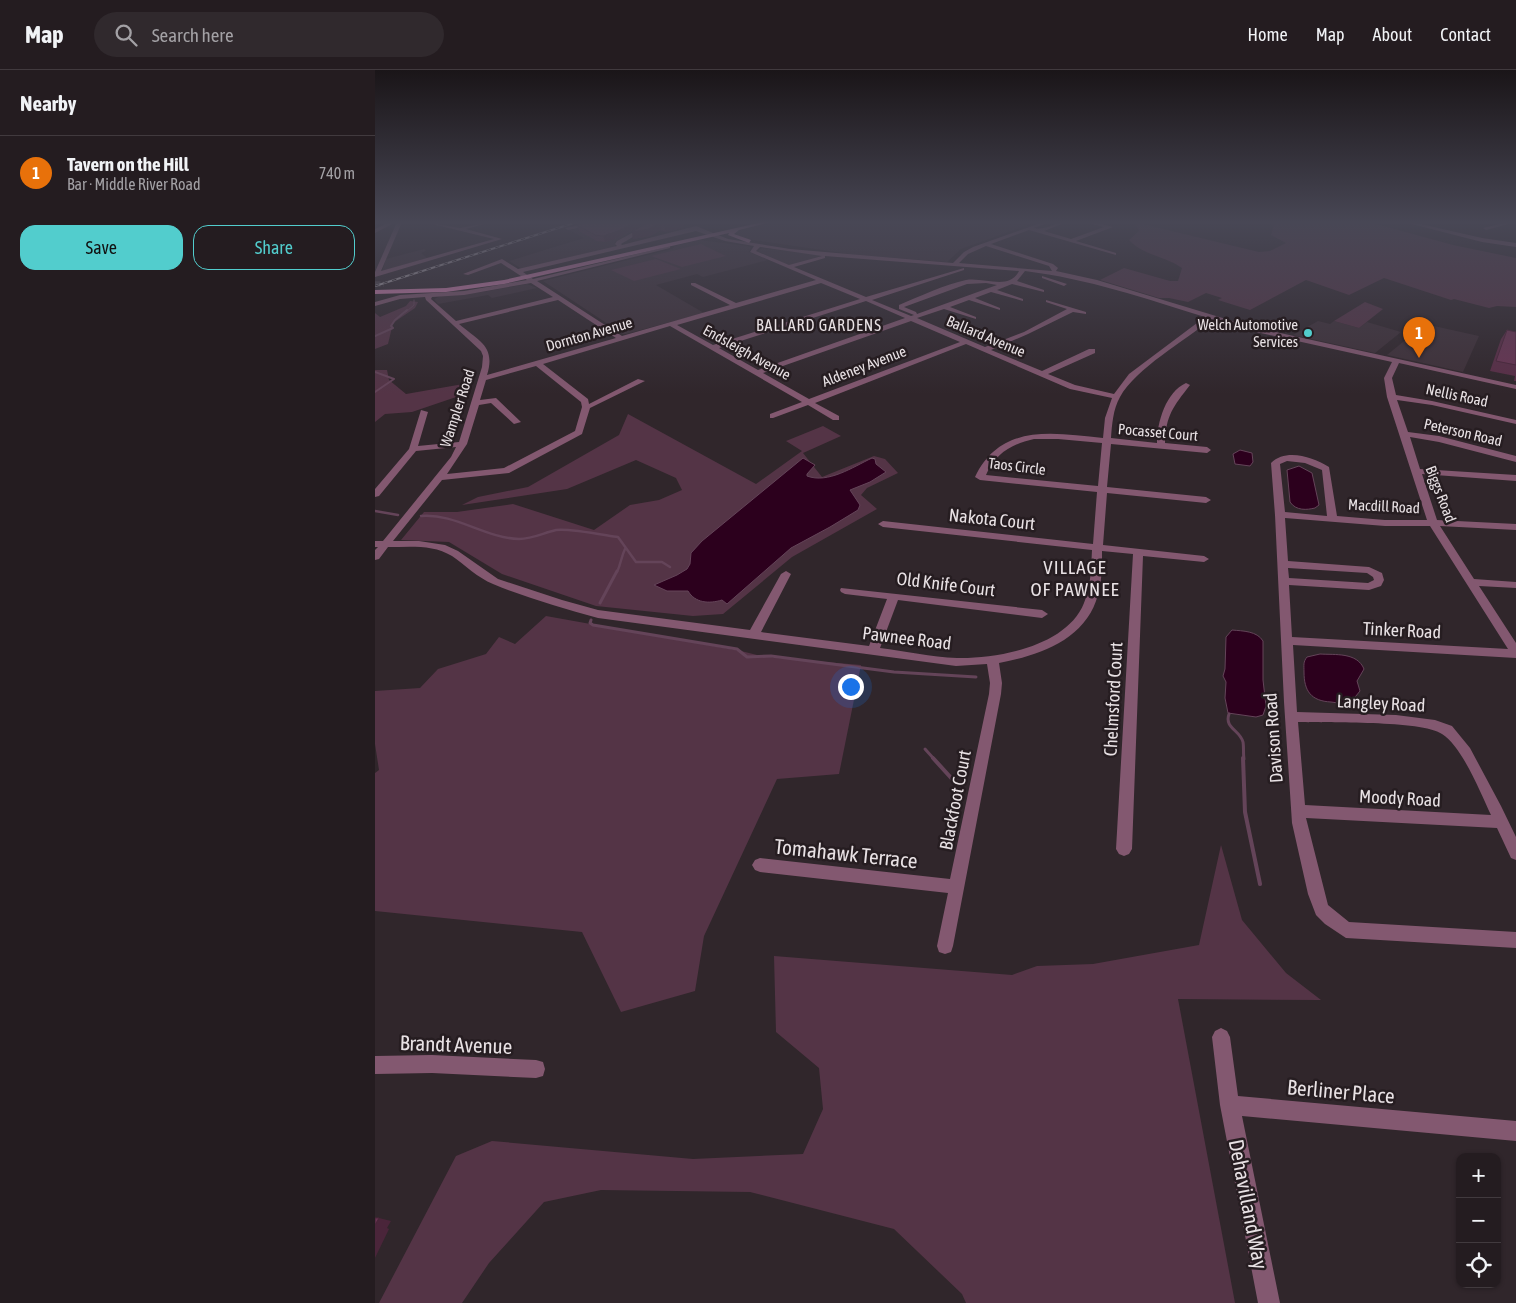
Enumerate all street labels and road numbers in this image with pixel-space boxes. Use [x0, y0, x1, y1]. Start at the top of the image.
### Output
street label: Ballard Avenue [944, 312, 1028, 360]
street label: Dornton Avenue [544, 313, 634, 354]
street label: Endsleigh Avenue [700, 321, 794, 383]
street label: Aldeney Avenue [820, 342, 909, 390]
street label: Wampler Road [436, 367, 478, 449]
street label: Nellis Road [1424, 380, 1490, 410]
street label: Peterson Road [1422, 415, 1504, 449]
street label: Pocasset Court [1117, 420, 1199, 444]
street label: Taos Circle [987, 454, 1047, 478]
street label: Biggs Road [1422, 463, 1460, 525]
street label: Macdill Road [1348, 496, 1420, 516]
street label: Nakota Court [948, 504, 1036, 534]
street label: Old Knife Court [896, 568, 996, 600]
street label: Tinker Road [1362, 617, 1442, 643]
street label: Pawnee Road [861, 622, 953, 654]
street label: Chelmsford Court [1100, 641, 1126, 757]
street label: Langley Road [1336, 690, 1426, 716]
street label: Davison Road [1259, 692, 1287, 784]
street label: Blackfoot Court [935, 748, 975, 852]
street label: Moody Road [1359, 785, 1441, 811]
street label: Tomahawk Terrace [773, 834, 919, 872]
street label: Brandt Avenue [399, 1030, 513, 1058]
street label: Berliner Place [1286, 1074, 1396, 1108]
street label: Dehavilland Way [1225, 1137, 1273, 1271]

